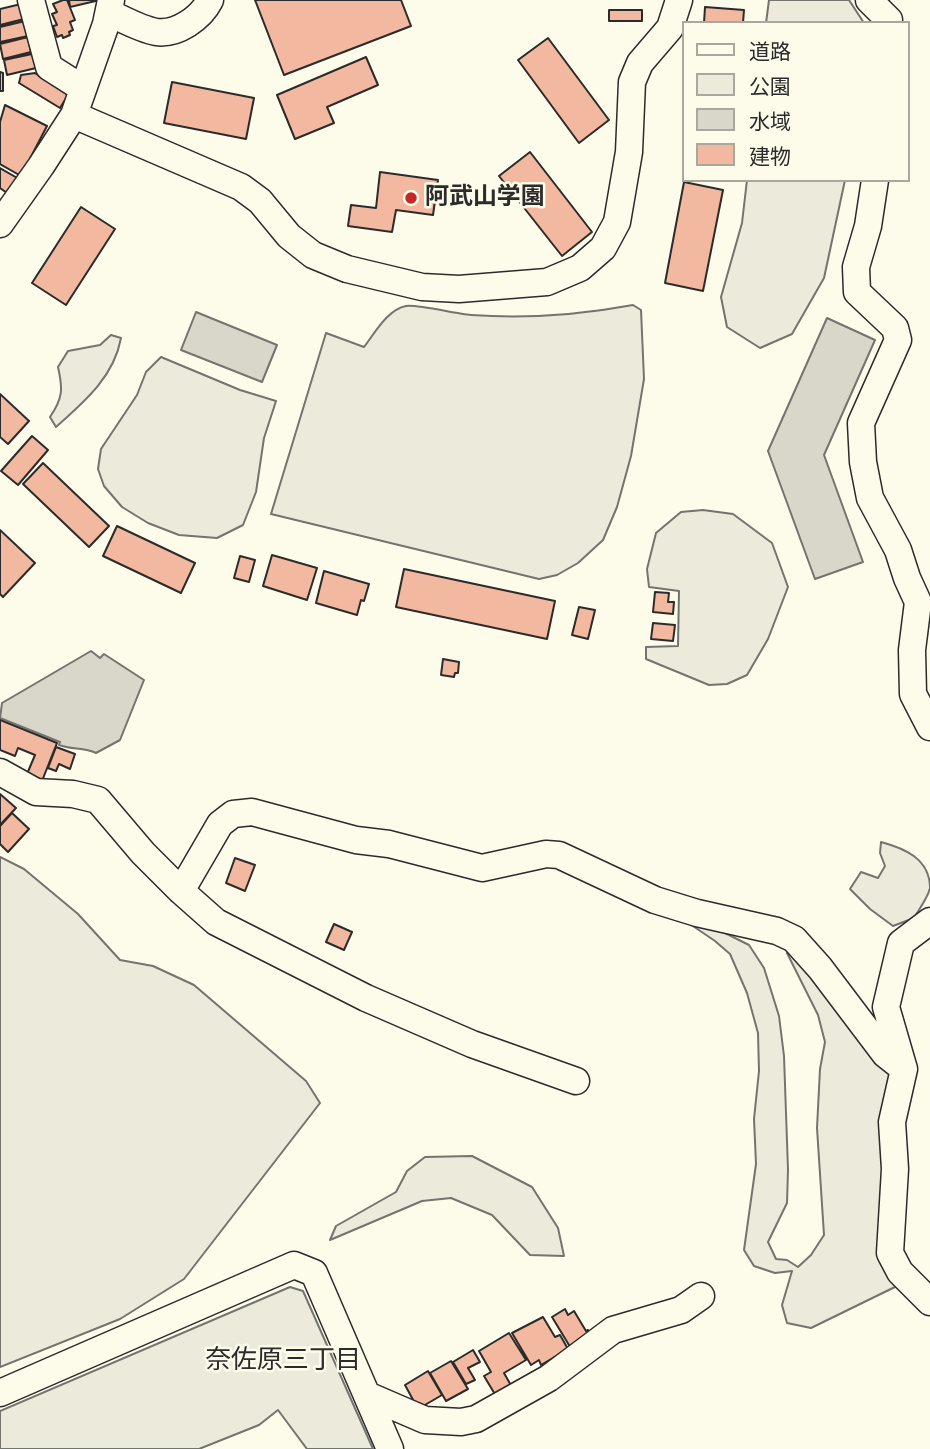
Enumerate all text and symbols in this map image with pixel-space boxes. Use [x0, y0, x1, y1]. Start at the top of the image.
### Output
legend [682, 21, 909, 182]
text: 道路 [749, 40, 791, 65]
text: 公園 [749, 75, 791, 100]
text: 水域 [749, 110, 791, 135]
text: 建物 [749, 145, 791, 170]
place label: 阿武山学園 [425, 184, 545, 212]
marker: 阿武山学園 [403, 190, 419, 206]
district label: 奈佐原三丁目 [205, 1345, 361, 1377]

